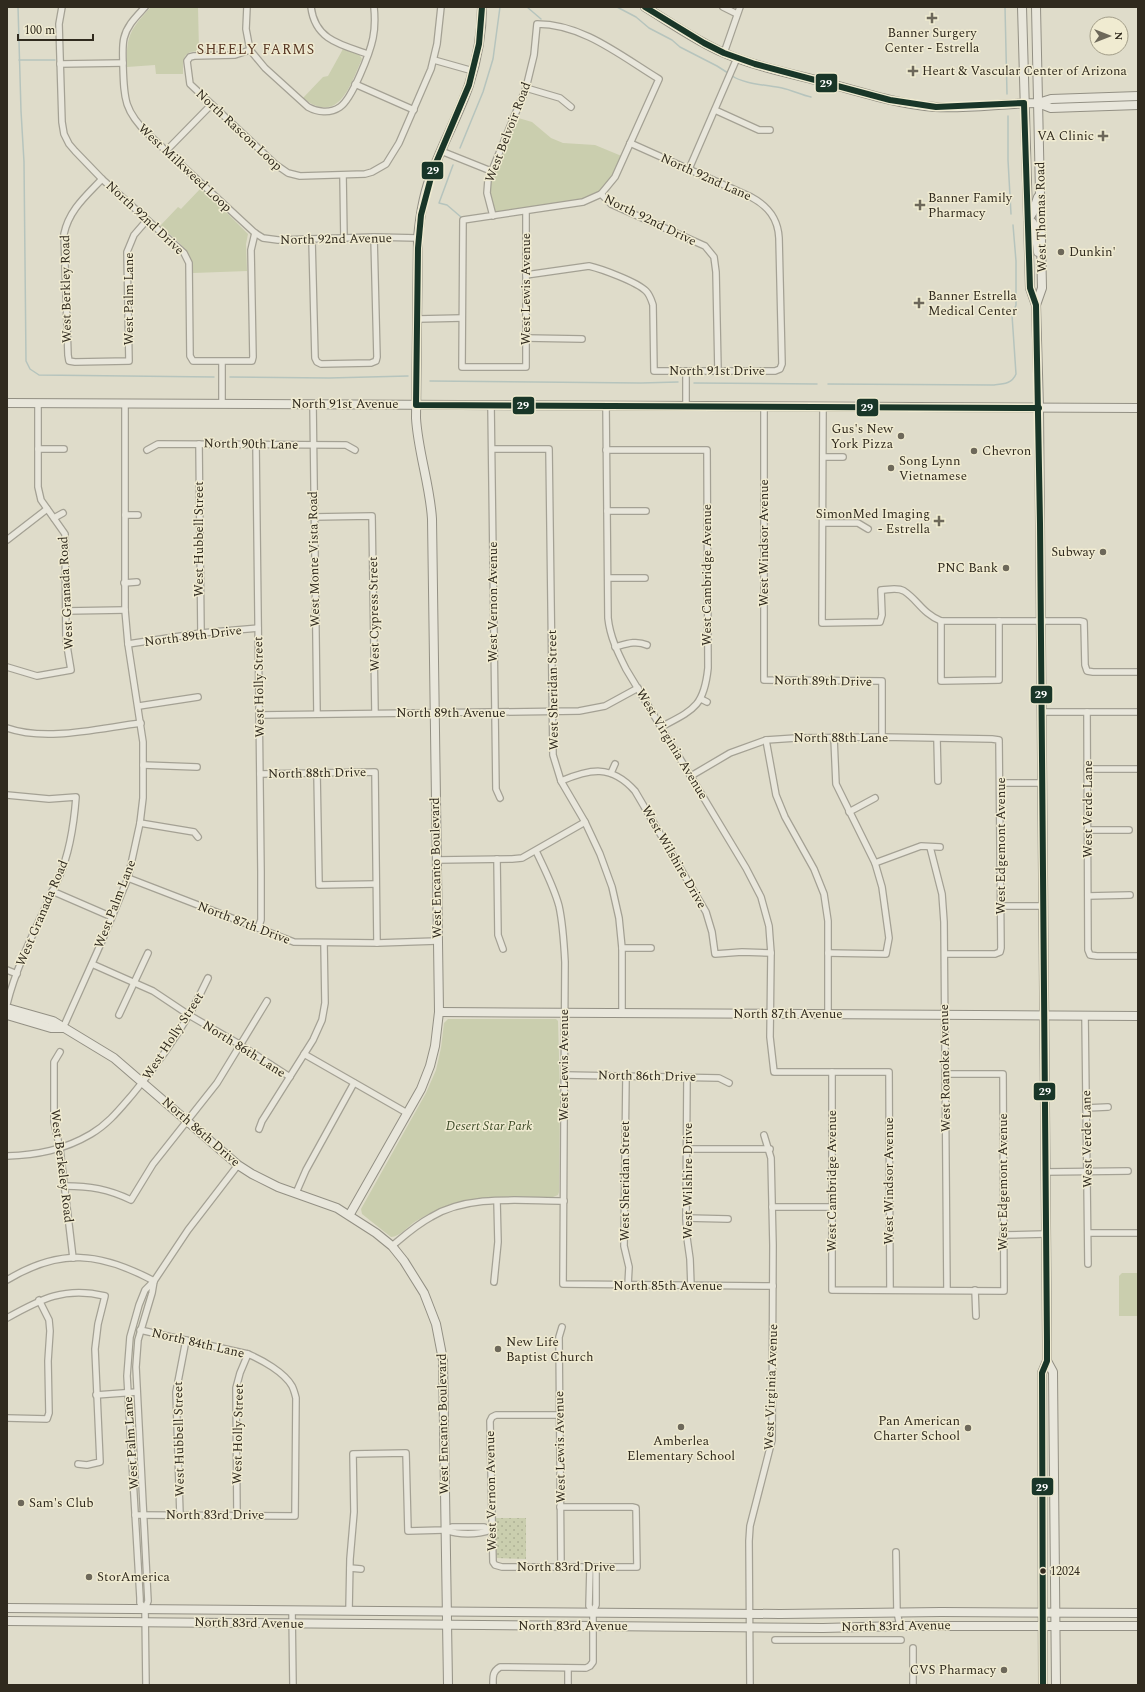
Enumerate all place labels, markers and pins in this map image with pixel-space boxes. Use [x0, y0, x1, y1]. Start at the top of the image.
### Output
marker: Banner Surgery Center - Estrella [926, 12, 938, 24]
place label: Banner Surgery Center - Estrella [885, 23, 980, 58]
place label: Heart & Vascular Center of Arizona [922, 61, 1128, 81]
marker: Heart & Vascular Center of Arizona [907, 65, 919, 77]
place label: VA Clinic [1037, 126, 1094, 146]
marker: VA Clinic [1097, 130, 1109, 142]
place label: Banner Family Pharmacy [928, 188, 1013, 223]
marker: Banner Family Pharmacy [915, 200, 925, 210]
place label: Dunkin' [1069, 242, 1116, 262]
marker: Dunkin' [1056, 247, 1066, 257]
place label: Banner Estrella Medical Center [928, 286, 1018, 321]
marker: Banner Estrella Medical Center [913, 297, 925, 309]
place label: Gus's New York Pizza [831, 419, 894, 454]
marker: Gus's New York Pizza [896, 431, 906, 441]
place label: Chevron [982, 441, 1032, 461]
marker: Chevron [969, 446, 979, 456]
place label: Song Lynn Vietnamese [899, 451, 967, 486]
marker: Song Lynn Vietnamese [886, 463, 896, 473]
place label: SimonMed Imaging - Estrella [816, 504, 931, 539]
marker: SimonMed Imaging - Estrella [933, 515, 945, 527]
place label: Subway [1051, 542, 1096, 562]
marker: Subway [1098, 547, 1108, 557]
place label: PNC Bank [937, 558, 998, 578]
marker: PNC Bank [1001, 563, 1011, 573]
place label: New Life Baptist Church [506, 1332, 594, 1367]
marker: New Life Baptist Church [493, 1344, 503, 1354]
place label: Pan American Charter School [873, 1411, 960, 1446]
marker: Amberlea Elementary School [676, 1422, 686, 1432]
marker: Pan American Charter School [963, 1423, 973, 1433]
place label: Amberlea Elementary School [627, 1431, 735, 1466]
place label: Sam's Club [29, 1493, 94, 1513]
marker: Sam's Club [16, 1498, 26, 1508]
place label: 12024 [1050, 1562, 1080, 1581]
marker: 12024 [1038, 1566, 1048, 1576]
place label: StorAmerica [97, 1567, 170, 1587]
marker: StorAmerica [84, 1572, 94, 1582]
place label: CVS Pharmacy [910, 1660, 997, 1680]
marker: CVS Pharmacy [999, 1665, 1009, 1675]

